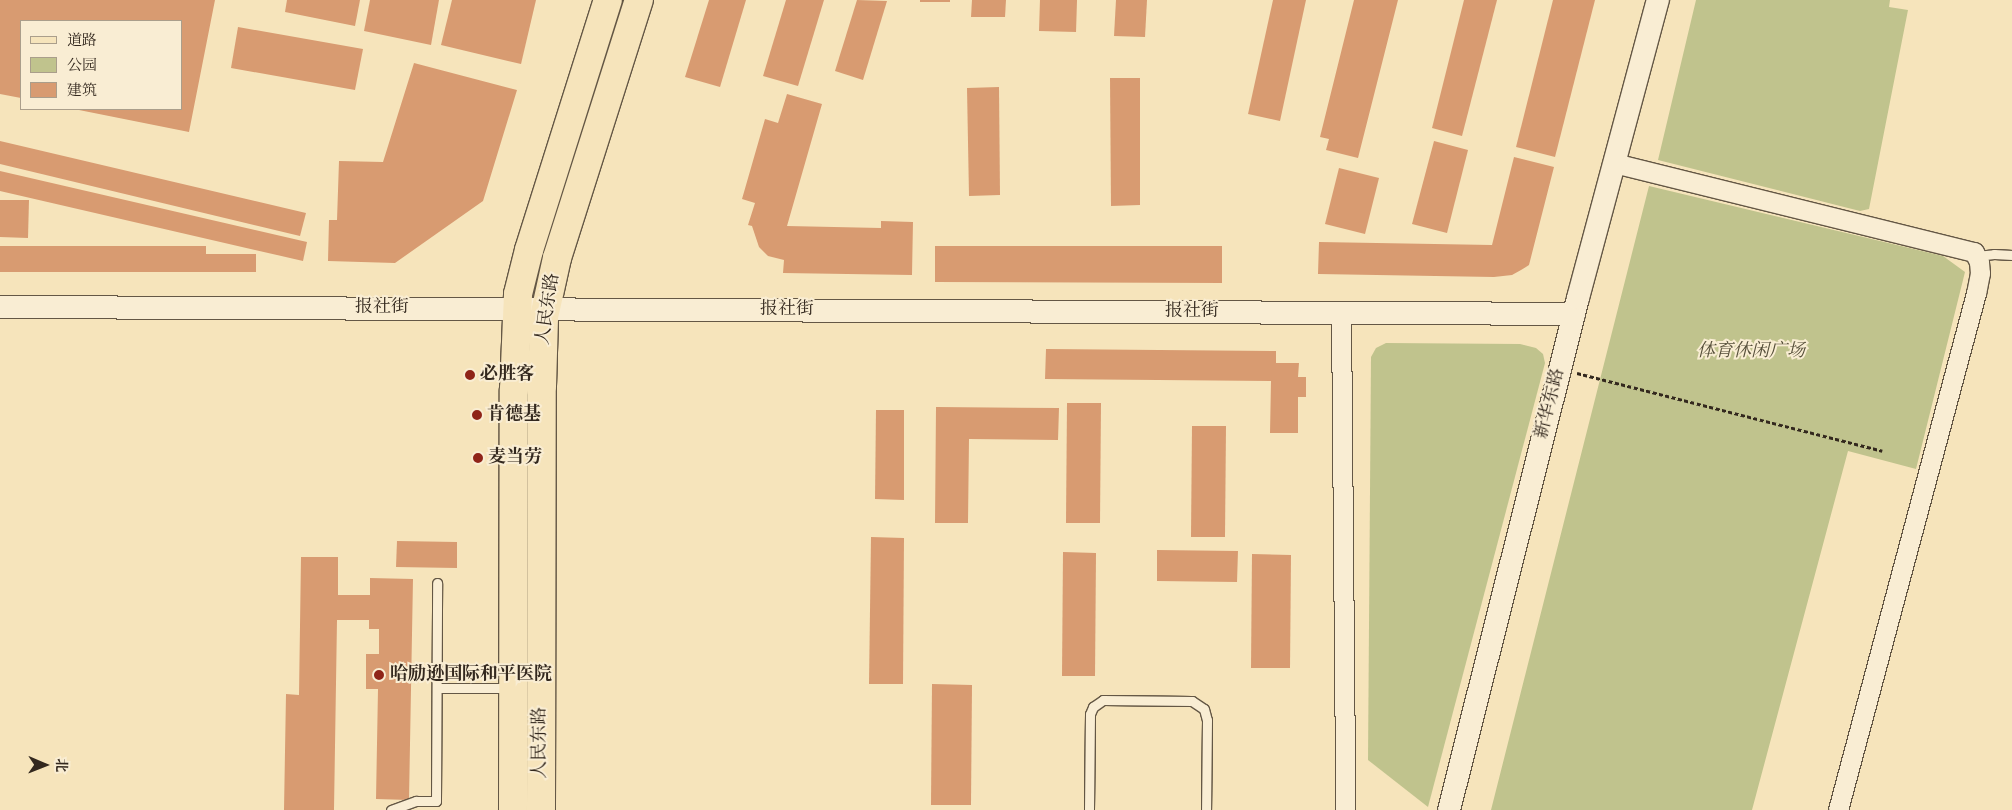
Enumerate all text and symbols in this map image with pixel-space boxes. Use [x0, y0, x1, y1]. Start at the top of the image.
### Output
legend [20, 20, 182, 110]
text: 道路 [67, 31, 97, 52]
text: 公园 [67, 56, 97, 77]
text: 建筑 [67, 81, 97, 102]
street label: 人民东路 [533, 272, 565, 346]
street label: 报社街 [355, 297, 409, 319]
street label: 报社街 [760, 299, 814, 321]
street label: 报社街 [1165, 301, 1219, 323]
park label: 体育休闲广场 [1697, 341, 1805, 363]
place label: 必胜客 [480, 364, 534, 386]
street label: 新华东路 [1532, 366, 1570, 442]
marker: 必胜客 [464, 369, 476, 381]
place label: 肯德基 [487, 404, 541, 426]
marker: 肯德基 [471, 409, 483, 421]
place label: 麦当劳 [488, 447, 542, 469]
marker: 麦当劳 [472, 452, 484, 464]
place label: 哈励逊国际和平医院 [390, 664, 552, 686]
marker: 哈励逊国际和平医院 [372, 668, 386, 682]
street label: 人民东路 [530, 707, 552, 779]
north arrow [20, 740, 70, 790]
text: 北 [51, 758, 70, 772]

